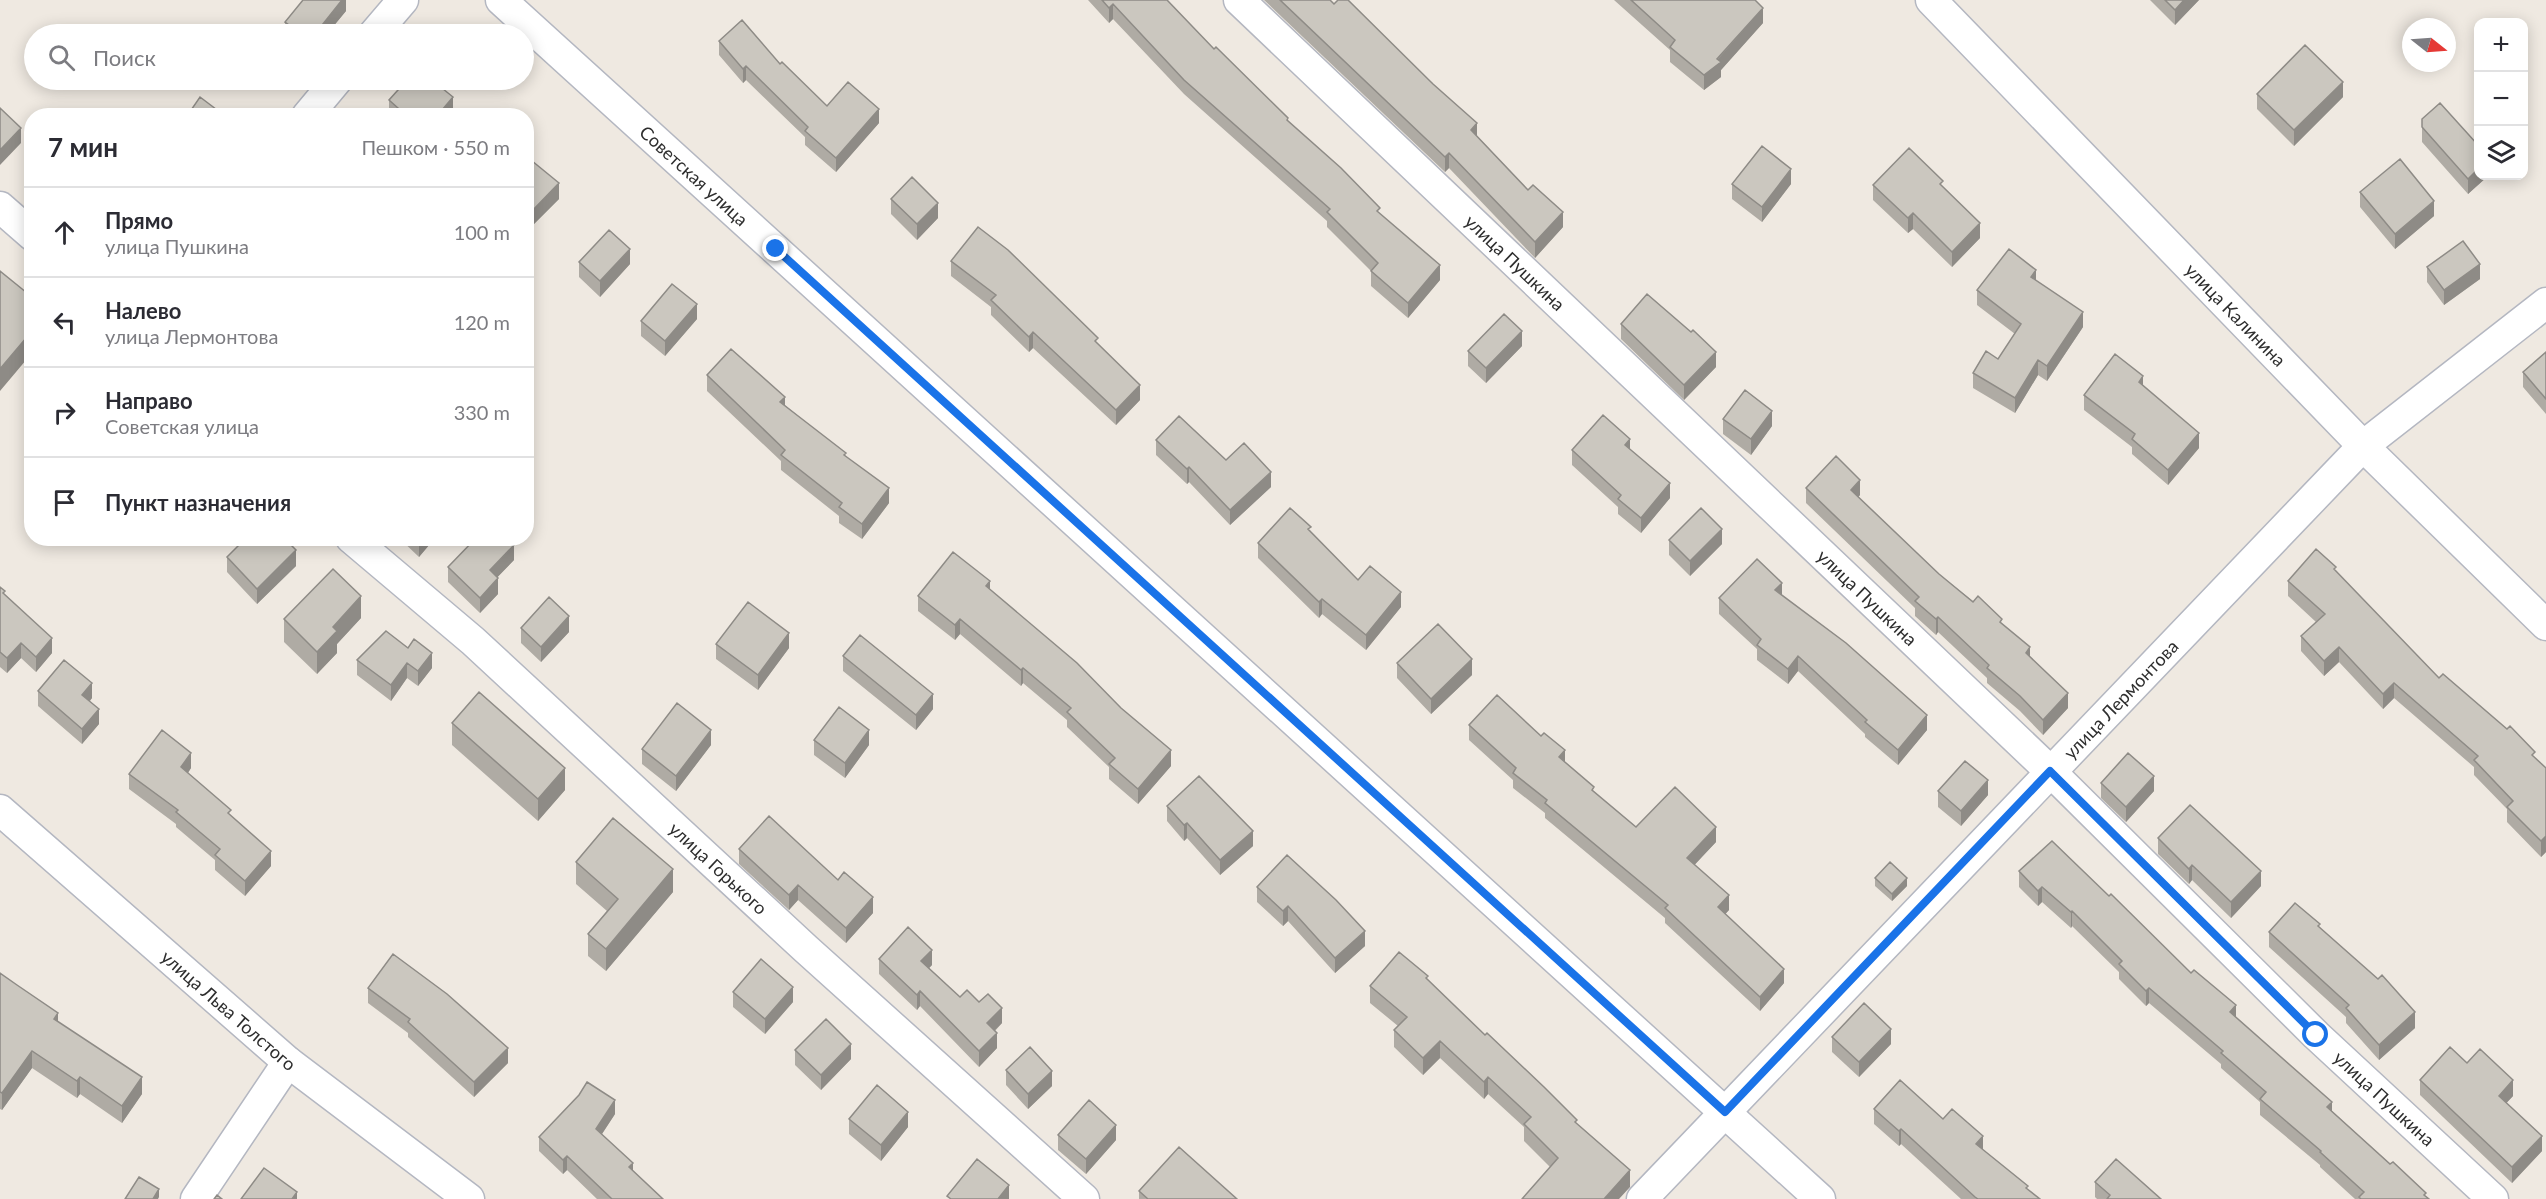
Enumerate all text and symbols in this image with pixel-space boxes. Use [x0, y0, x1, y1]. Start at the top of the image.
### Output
north arrow [2402, 18, 2456, 72]
map controls [2474, 18, 2528, 180]
button: + [2474, 18, 2528, 72]
search box [24, 24, 534, 90]
icon: search [45, 41, 78, 74]
text: Поиск [93, 44, 156, 71]
button: − [2474, 72, 2528, 126]
street label: Советская улица [635, 121, 753, 230]
button: layers [2474, 126, 2528, 180]
text: 7 мин [48, 131, 118, 163]
text: Пешком · 550 m [361, 135, 510, 159]
text: Прямо [105, 207, 173, 234]
street label: улица Пушкина [1461, 210, 1570, 315]
icon: ahead [48, 216, 81, 249]
text: 100 m [454, 220, 510, 244]
text: улица Пушкина [105, 234, 249, 258]
route end [762, 235, 788, 261]
street label: улица Калинина [2181, 258, 2291, 371]
text: Налево [105, 297, 181, 324]
icon: left [48, 306, 81, 339]
text: 120 m [454, 310, 510, 334]
text: улица Лермонтова [105, 324, 278, 348]
text: Направо [105, 387, 193, 414]
icon: right [48, 396, 81, 429]
text: 330 m [454, 400, 510, 424]
text: Советская улица [105, 414, 259, 438]
icon: arrive [48, 486, 81, 519]
text: Пункт назначения [105, 489, 291, 516]
street label: улица Пушкина [1813, 545, 1922, 650]
street label: улица Лермонтова [2059, 635, 2183, 763]
street label: улица Горького [665, 817, 772, 919]
street label: улица Льва Толстого [157, 945, 300, 1075]
route start [2302, 1021, 2328, 1047]
street label: улица Пушкина [2329, 1046, 2439, 1151]

